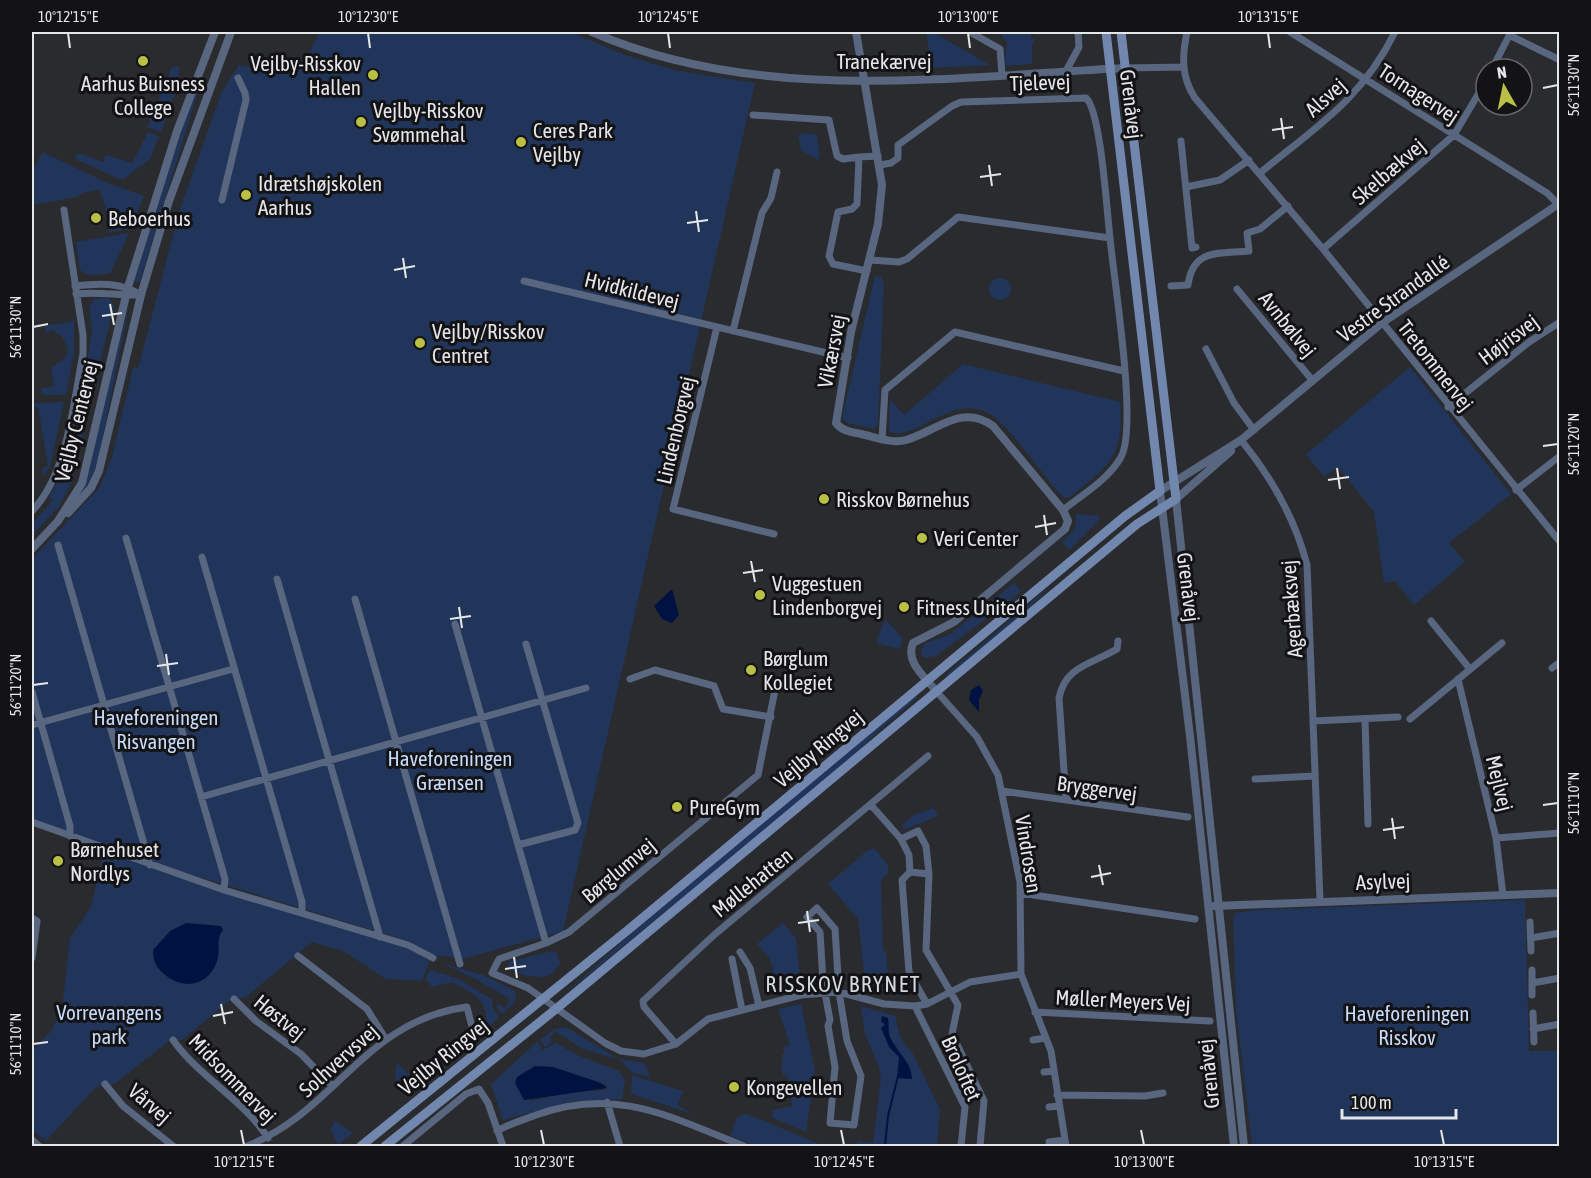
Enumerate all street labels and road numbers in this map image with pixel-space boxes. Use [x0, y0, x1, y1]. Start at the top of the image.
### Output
street label: Tranekærvej [836, 49, 932, 73]
street label: Tornagervej [1374, 58, 1464, 128]
street label: Grenåvej [1116, 68, 1148, 140]
street label: Tjelevej [1009, 69, 1071, 95]
street label: Alsvej [1300, 73, 1350, 121]
street label: Skelbækvej [1347, 133, 1429, 209]
street label: Vestre Strandallé [1333, 249, 1453, 347]
street label: Hvidkildevej [582, 267, 682, 313]
street label: Avnbølvej [1254, 286, 1322, 362]
street label: Højrisvej [1474, 309, 1542, 369]
street label: Vikærsvej [812, 312, 850, 390]
street label: Tretommervej [1393, 315, 1479, 415]
street label: Vejlby Centervej [49, 358, 103, 484]
street label: Lindenborgvej [651, 374, 699, 486]
street label: Grenåvej [1173, 551, 1205, 623]
street label: Agerbæksvej [1276, 559, 1306, 659]
street label: Vejlby Ringvej [769, 704, 867, 792]
street label: Mejlvej [1482, 753, 1518, 813]
street label: Bryggervej [1055, 771, 1139, 805]
street label: Vindrosen [1011, 813, 1047, 895]
street label: Børglumvej [577, 833, 659, 907]
street label: Møllehatten [707, 842, 797, 922]
street label: Asylvej [1355, 868, 1411, 894]
street label: Møller Meyers Vej [1055, 984, 1191, 1016]
street label: Høstvej [250, 989, 310, 1045]
street label: Vejlby Ringvej [393, 1013, 493, 1099]
street label: Solhvervsvej [294, 1018, 382, 1102]
street label: Midsommervej [184, 1028, 282, 1128]
street label: Broloftet [937, 1032, 987, 1104]
street label: Grenåvej [1192, 1038, 1224, 1110]
street label: Vårvej [124, 1078, 176, 1128]

